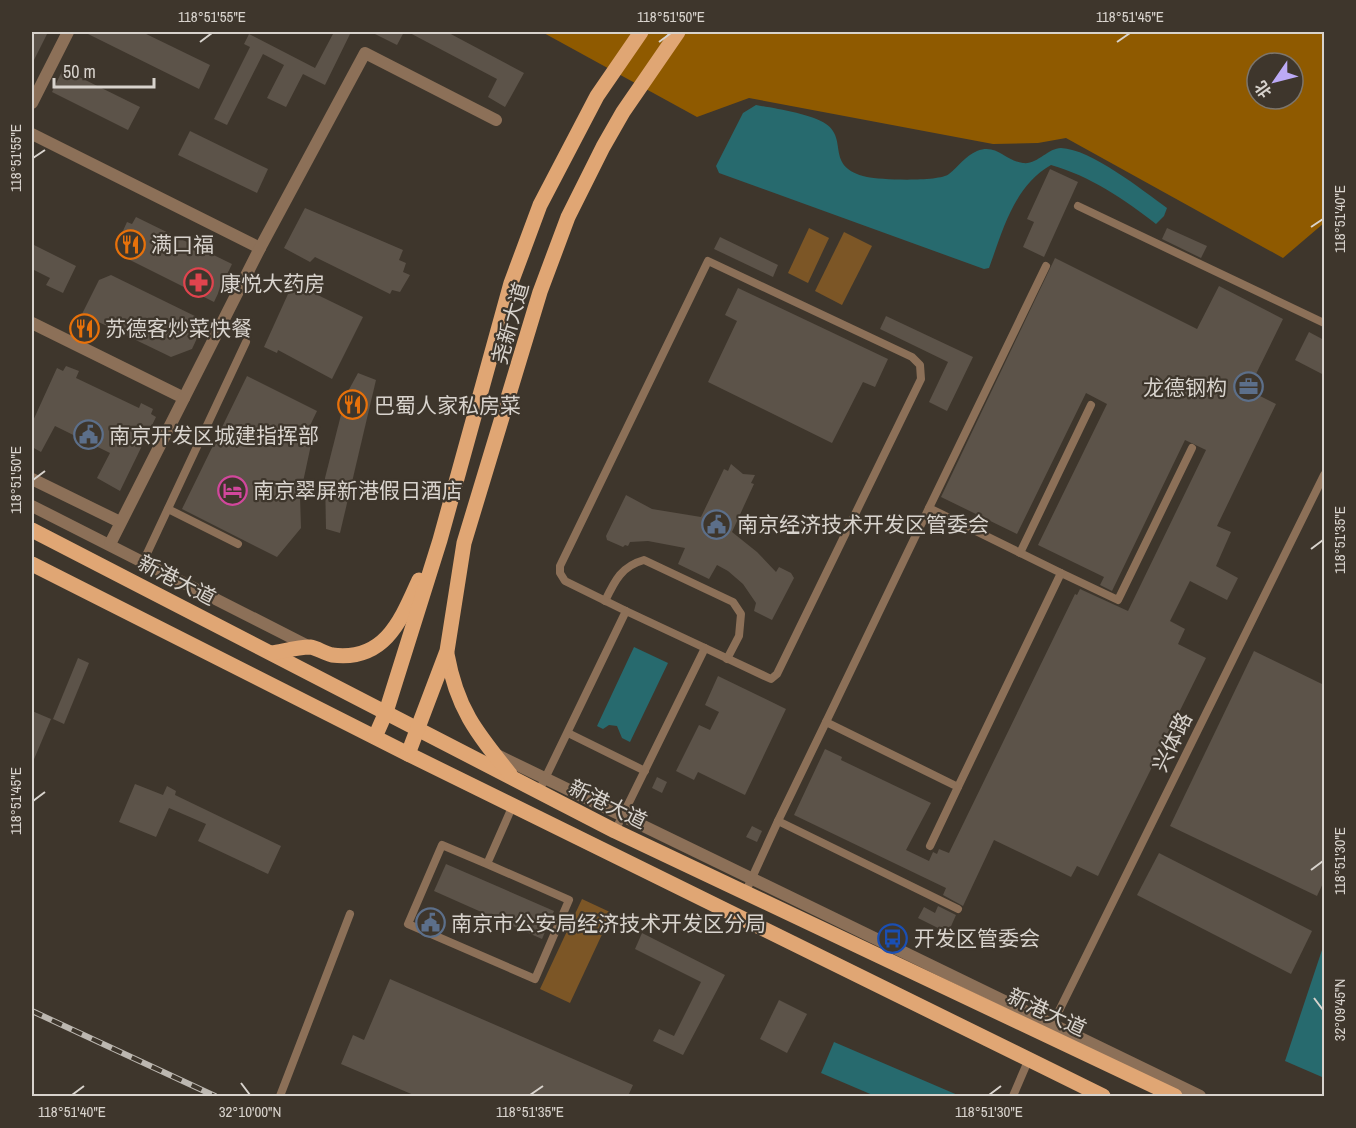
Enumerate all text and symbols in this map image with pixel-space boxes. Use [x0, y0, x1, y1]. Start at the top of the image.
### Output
text: 118°51'55"E [178, 6, 246, 27]
text: 118°51'50"E [637, 6, 705, 27]
text: 118°51'45"E [1096, 6, 1164, 27]
scale bar [54, 51, 154, 89]
north arrow [1245, 51, 1305, 111]
text: 50 m [63, 59, 96, 84]
text: 北 [1249, 77, 1276, 102]
text: 118°51'55"E [5, 124, 26, 192]
text: 118°51'40"E [1329, 185, 1350, 253]
restaurant icon: 满口福 [114, 228, 146, 260]
place label: 满口福 [151, 230, 214, 259]
pharmacy icon: 康悦大药房 [183, 267, 215, 299]
place label: 康悦大药房 [220, 269, 325, 298]
street label: 尧新大道 [484, 279, 536, 367]
restaurant icon: 苏德客炒菜快餐 [68, 312, 100, 344]
place label: 苏德客炒菜快餐 [105, 314, 252, 343]
office icon: 龙德钢构 [1232, 371, 1264, 403]
place label: 龙德钢构 [1143, 373, 1227, 402]
restaurant icon: 巴蜀人家私房菜 [337, 389, 369, 421]
place label: 巴蜀人家私房菜 [374, 391, 521, 420]
public building icon: 南京开发区城建指挥部 [72, 419, 104, 451]
place label: 南京开发区城建指挥部 [109, 421, 319, 450]
text: 118°51'50"E [5, 446, 26, 514]
hotel icon: 南京翠屏新港假日酒店 [216, 474, 248, 506]
place label: 南京翠屏新港假日酒店 [253, 476, 463, 505]
text: 118°51'35"E [1329, 506, 1350, 574]
public building icon: 南京经济技术开发区管委会 [700, 508, 732, 540]
place label: 南京经济技术开发区管委会 [737, 510, 989, 539]
street label: 新港大道 [133, 548, 221, 612]
street label: 兴体路 [1145, 707, 1199, 777]
text: 118°51'45"E [5, 767, 26, 835]
street label: 新港大道 [564, 773, 652, 835]
text: 118°51'30"E [1329, 827, 1350, 895]
public building icon: 南京市公安局经济技术开发区分局 [414, 907, 446, 939]
place label: 南京市公安局经济技术开发区分局 [451, 909, 766, 938]
bus stop icon: 开发区管委会 [877, 922, 909, 954]
place label: 开发区管委会 [914, 924, 1040, 953]
text: 32°09'45"N [1329, 979, 1350, 1041]
street label: 新港大道 [1003, 981, 1091, 1043]
text: 118°51'40"E [38, 1101, 106, 1122]
text: 32°10'00"N [219, 1101, 281, 1122]
text: 118°51'35"E [496, 1101, 564, 1122]
text: 118°51'30"E [955, 1101, 1023, 1122]

